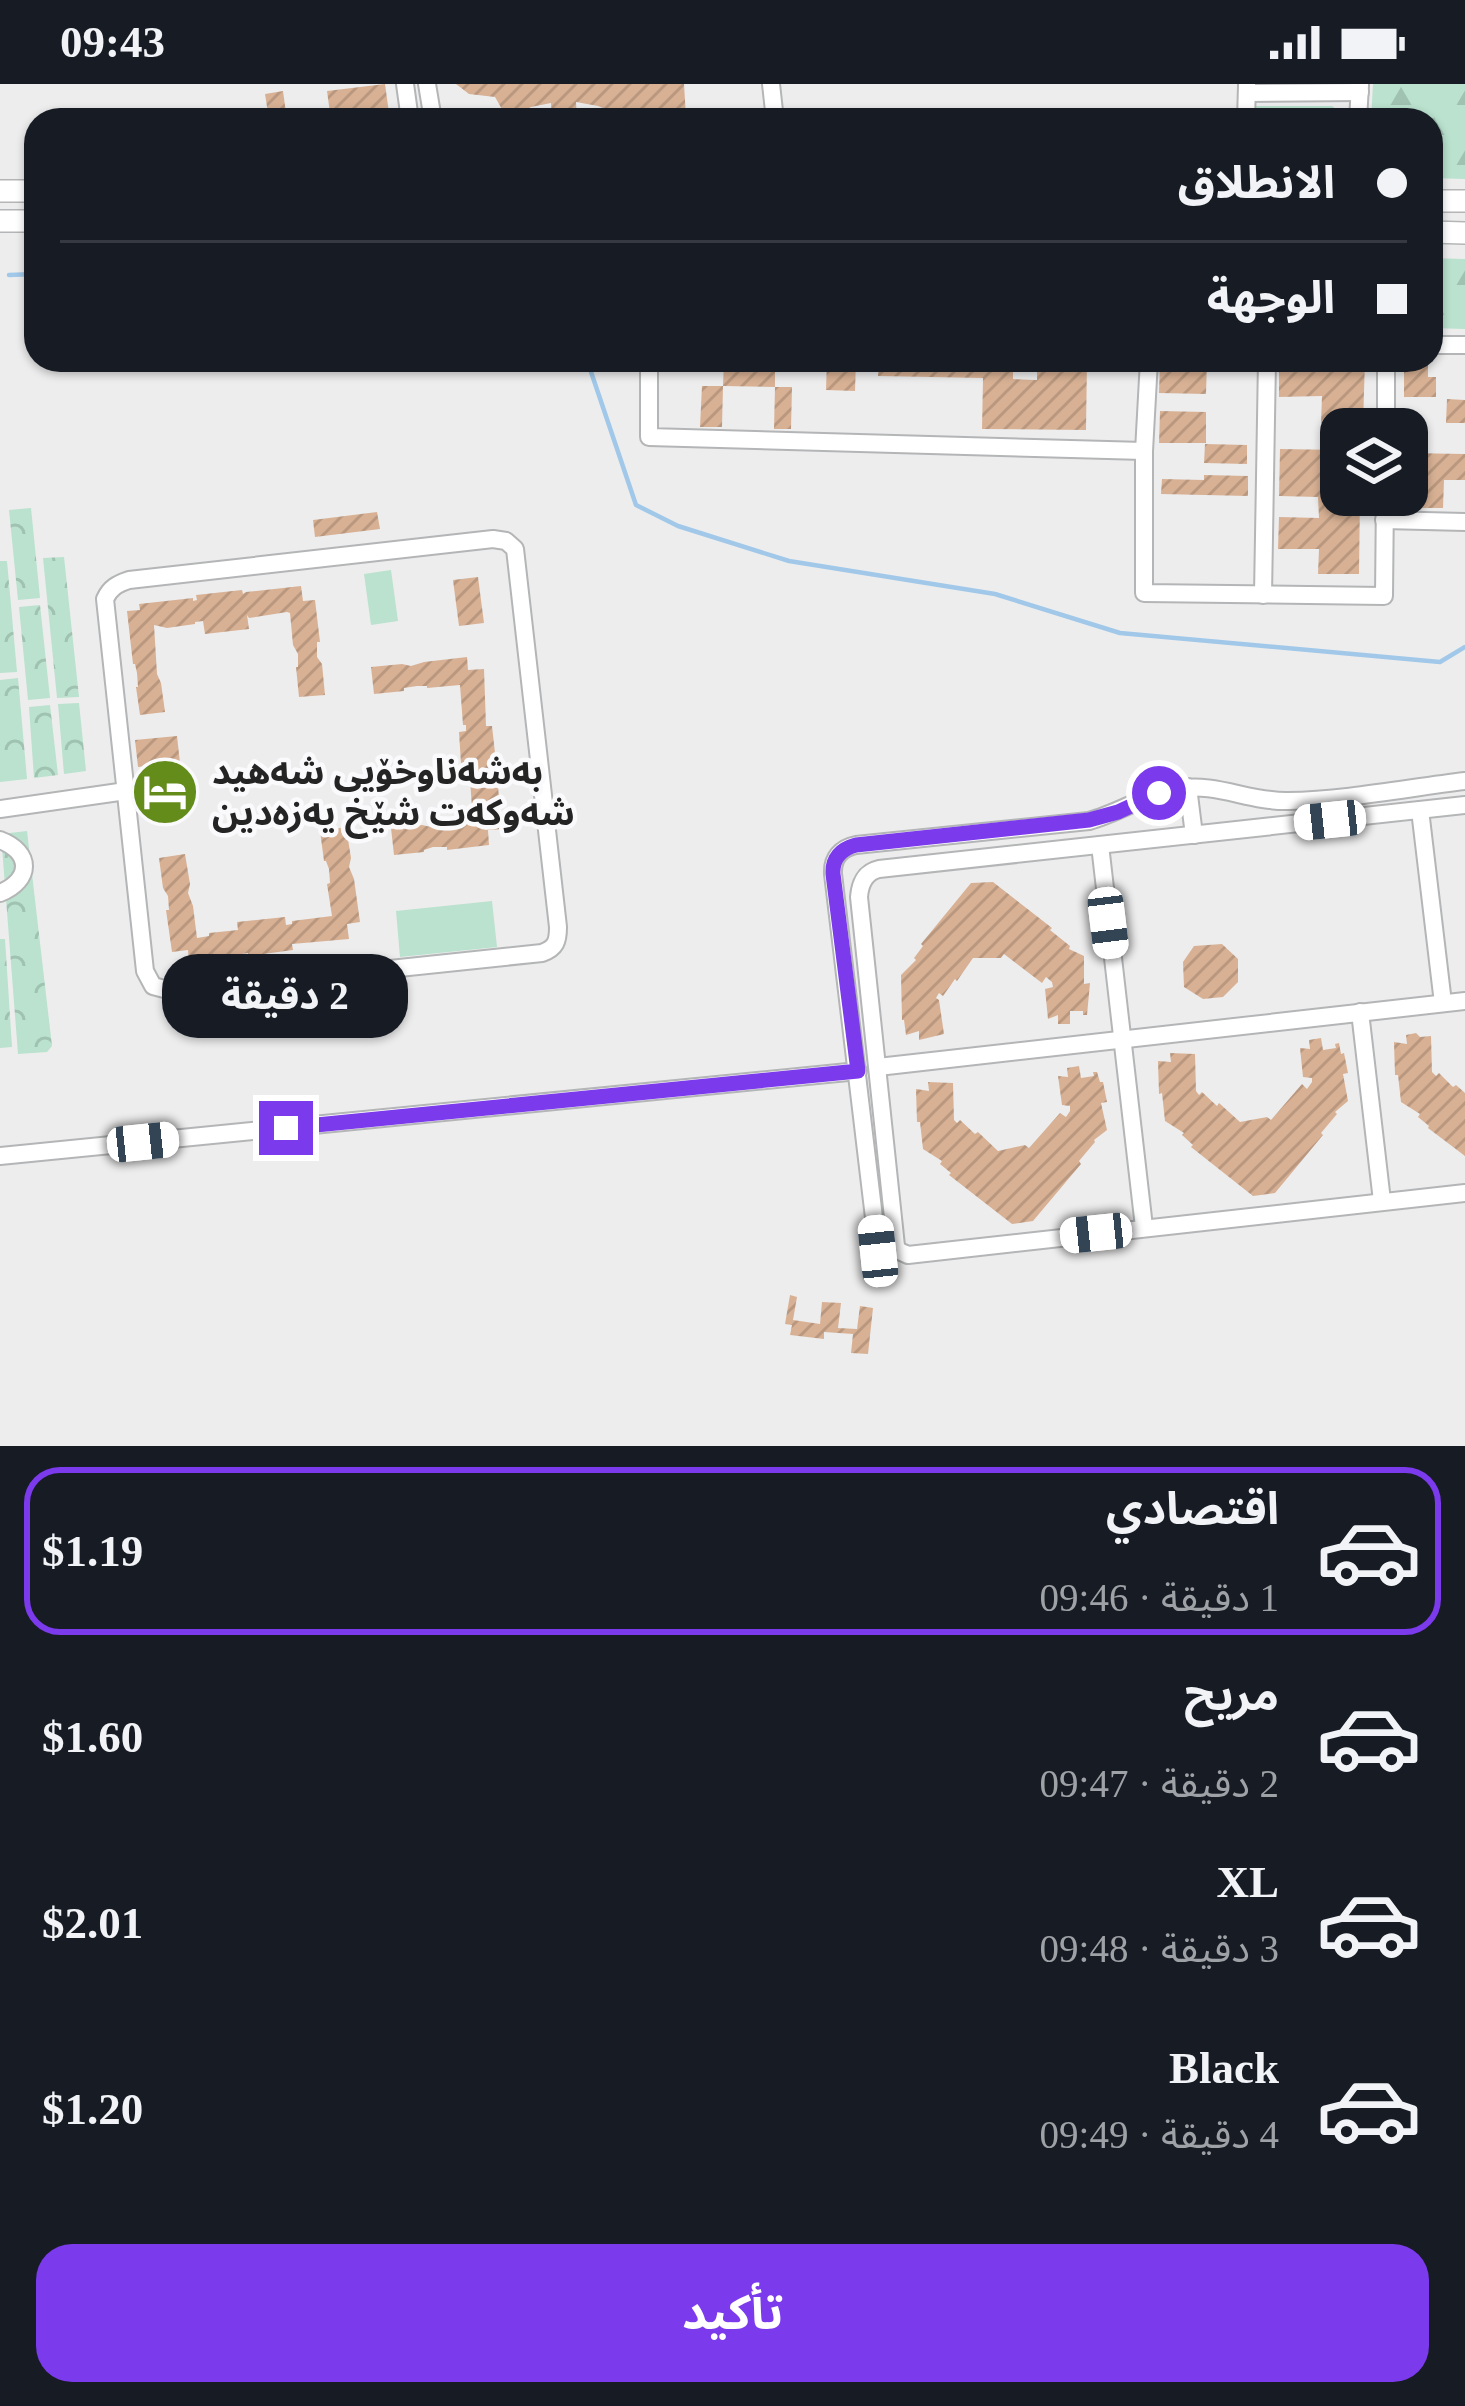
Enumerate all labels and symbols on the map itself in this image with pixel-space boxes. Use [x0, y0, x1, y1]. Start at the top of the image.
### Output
place label: بەشەناوخۆیی شەهید شەوکەت شێخ یەزەدین [212, 752, 575, 839]
hotel icon: بەشەناوخۆیی شەهید شەوکەت شێخ یەزەدین [130, 757, 200, 827]
route start [1132, 766, 1186, 820]
car [1292, 798, 1368, 842]
car [1086, 885, 1130, 961]
callout: 2 دقيقة [163, 954, 409, 1038]
route end [259, 1101, 313, 1155]
car [105, 1120, 181, 1164]
car [1058, 1211, 1134, 1255]
car [856, 1213, 900, 1289]

